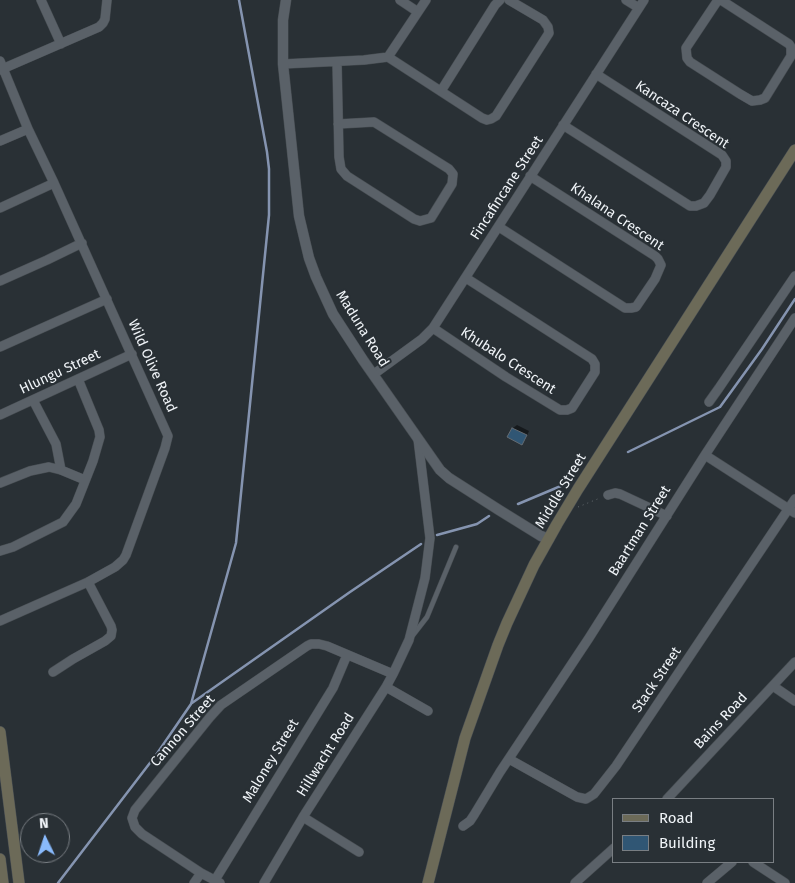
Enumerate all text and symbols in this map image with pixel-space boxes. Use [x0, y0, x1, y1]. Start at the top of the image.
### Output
street label: Kancaza Crescent [632, 77, 732, 153]
street label: Fincafincane Street [467, 133, 547, 243]
street label: Khalana Crescent [567, 180, 667, 254]
street label: Maduna Road [332, 288, 392, 370]
street label: Wild Olive Road [124, 317, 180, 415]
street label: Khubalo Crescent [457, 324, 559, 398]
street label: Hlungu Street [17, 346, 103, 398]
street label: Middle Street [532, 450, 590, 532]
street label: Baartman Street [605, 483, 675, 579]
street label: Stack Street [629, 644, 685, 716]
street label: Bains Road [691, 689, 751, 753]
street label: Cannon Street [147, 692, 219, 770]
street label: Hillwacht Road [294, 710, 358, 800]
street label: Maloney Street [239, 716, 303, 806]
legend [612, 798, 775, 863]
text: Road [659, 809, 694, 827]
north arrow [20, 813, 70, 863]
text: N [39, 815, 49, 832]
text: Building [659, 834, 715, 852]

